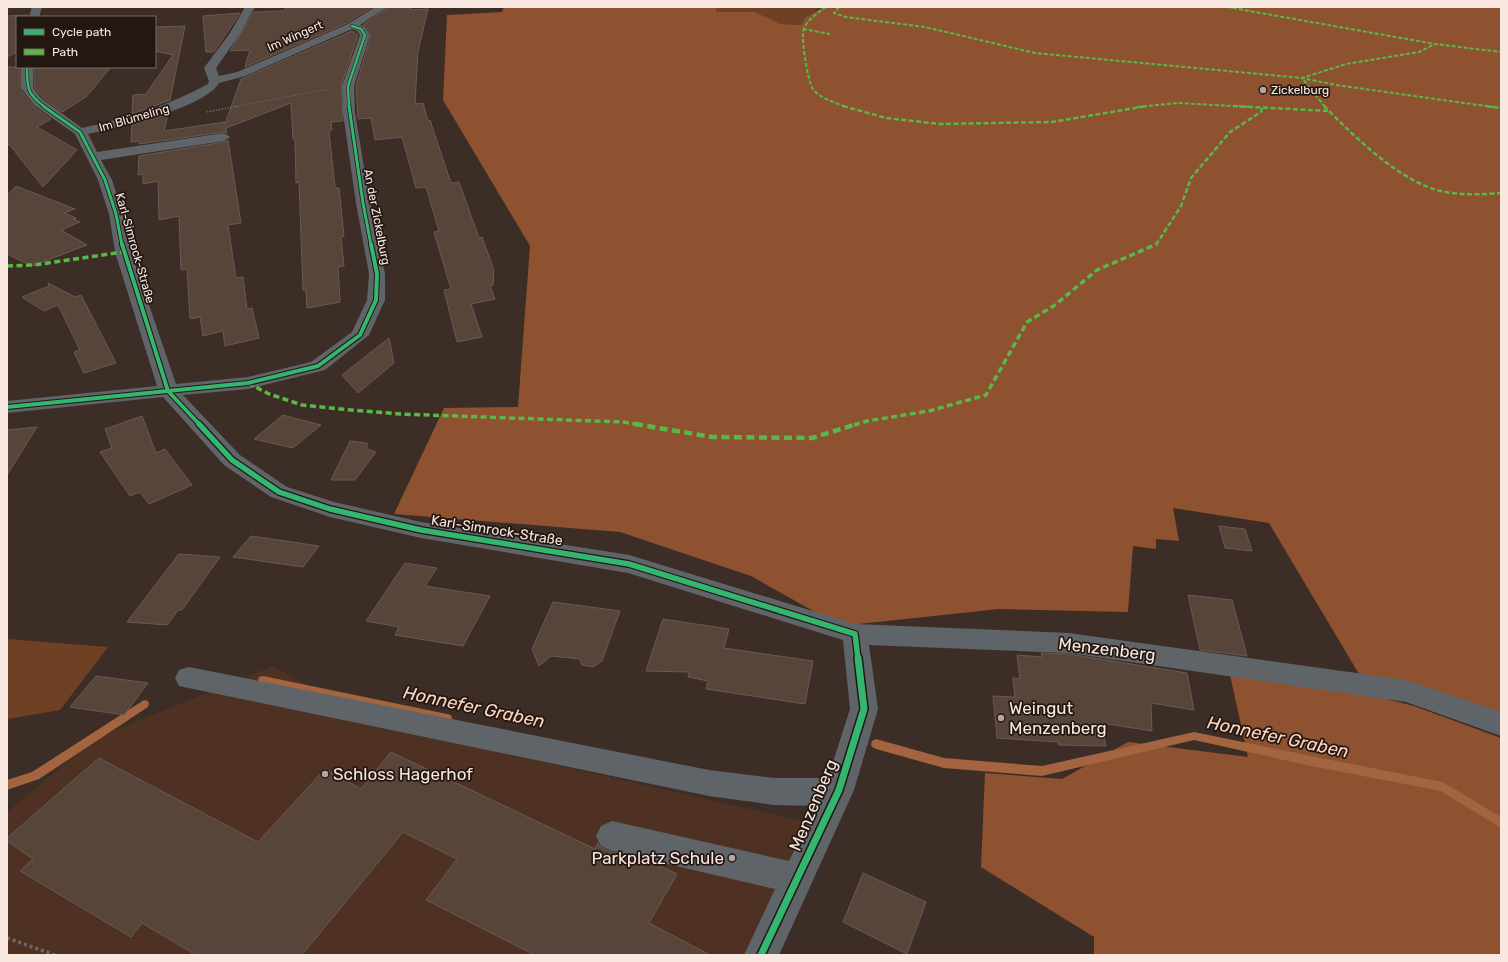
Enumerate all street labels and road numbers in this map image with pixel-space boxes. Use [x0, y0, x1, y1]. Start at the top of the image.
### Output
street label: Im Wingert [265, 17, 325, 55]
street label: Im Blümeling [97, 101, 171, 135]
street label: An der Zickelburg [361, 168, 393, 266]
street label: Karl-Simrock-Straße [113, 191, 158, 305]
street label: Karl-Simrock-Straße [430, 512, 564, 549]
street label: Menzenberg [1057, 633, 1157, 665]
street label: Menzenberg [785, 756, 841, 854]

